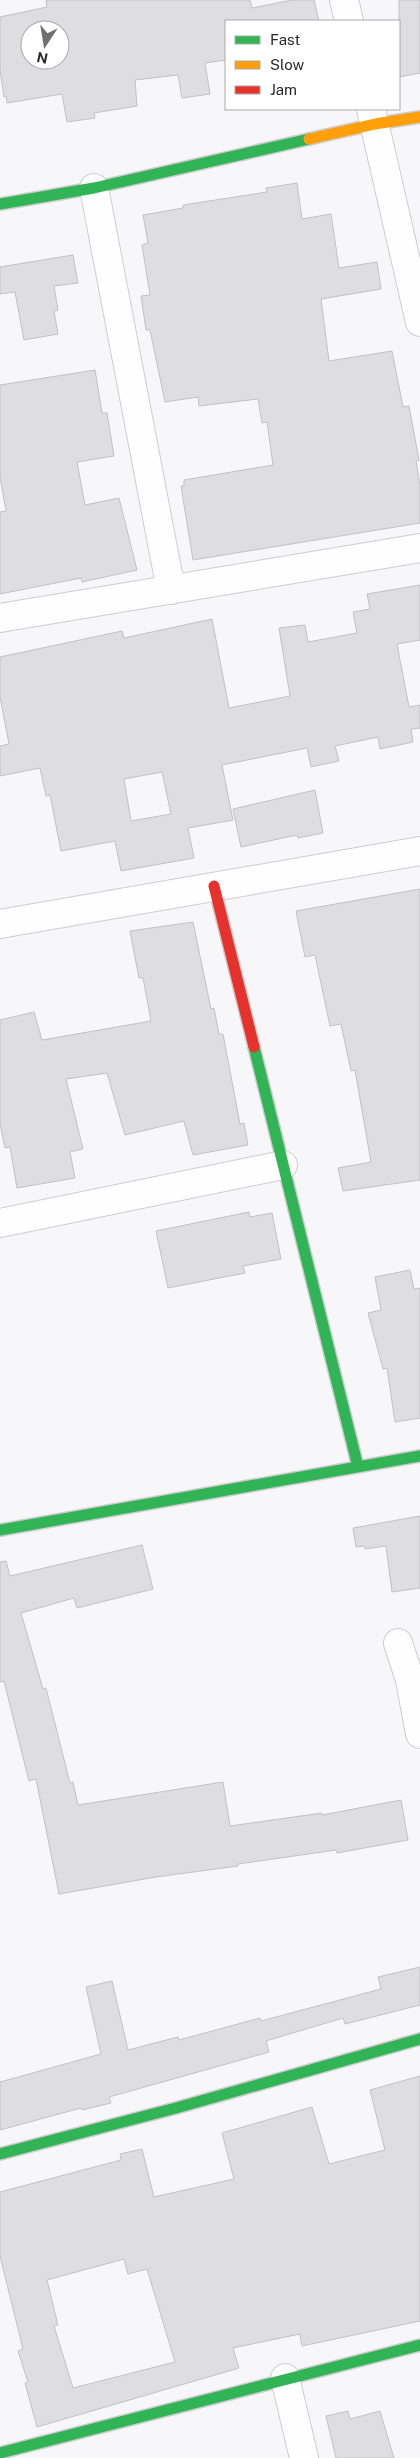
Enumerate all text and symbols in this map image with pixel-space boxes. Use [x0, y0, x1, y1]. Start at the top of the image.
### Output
north arrow [20, 20, 70, 70]
legend [225, 20, 400, 110]
text: Fast [270, 31, 300, 48]
text: N [35, 49, 49, 67]
text: Slow [270, 56, 305, 73]
text: Jam [270, 81, 297, 98]

